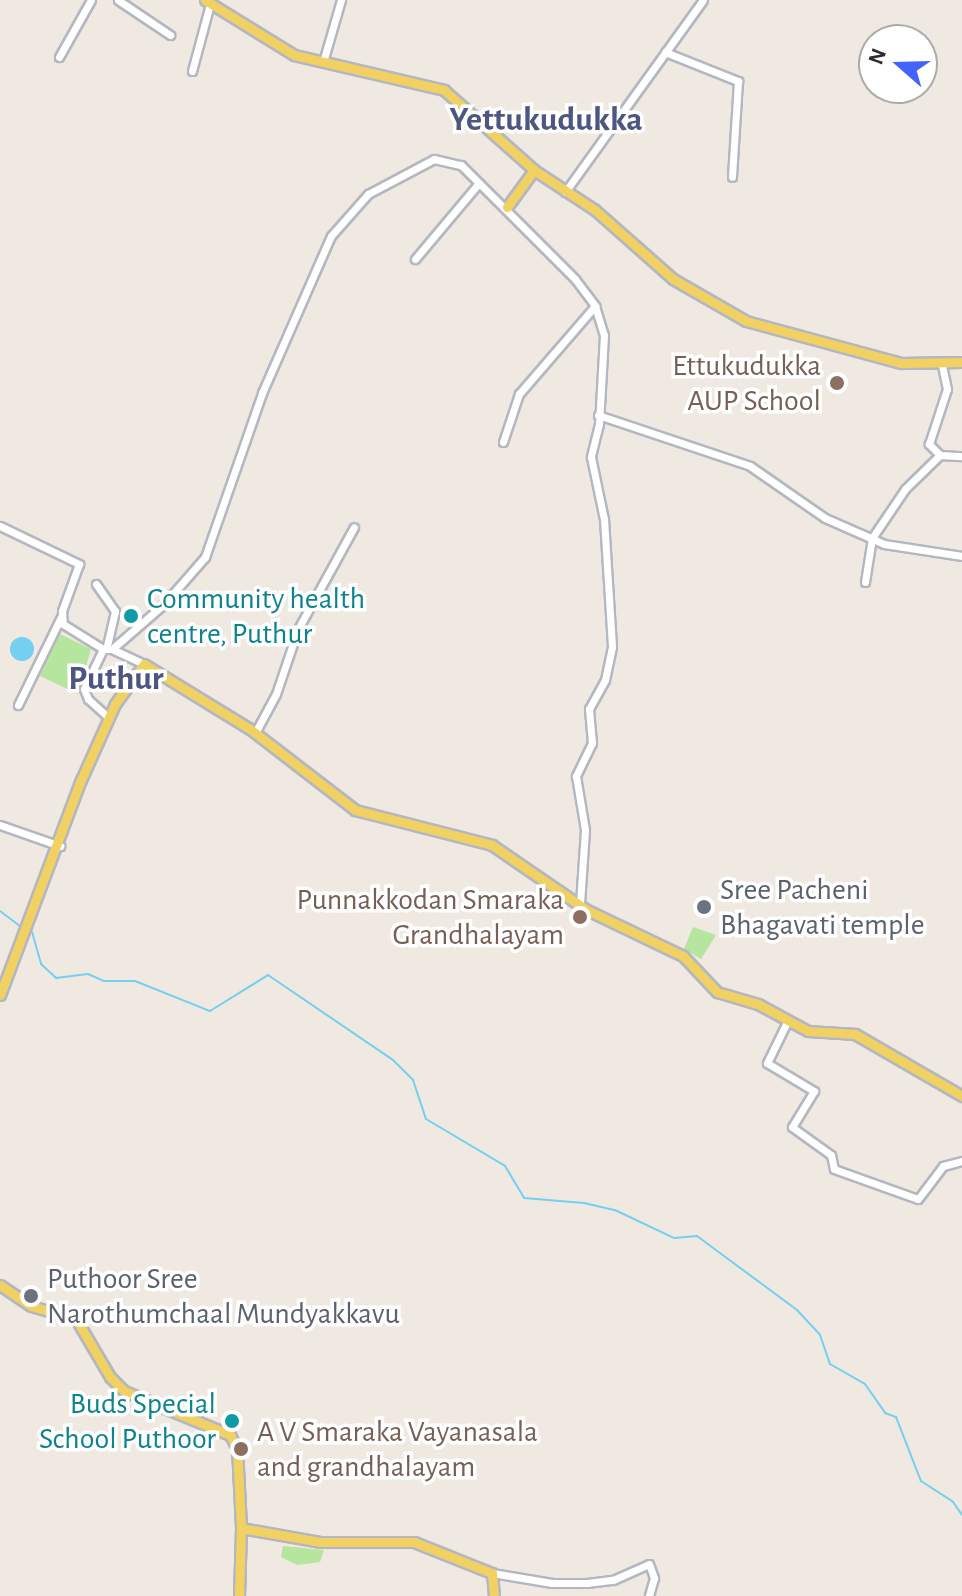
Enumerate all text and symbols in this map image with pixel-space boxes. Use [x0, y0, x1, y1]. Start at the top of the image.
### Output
north arrow [858, 24, 938, 104]
text: N [864, 46, 890, 67]
district label: Yettukudukka [449, 101, 643, 141]
place label: Ettukudukka AUP School [672, 348, 821, 418]
marker: Ettukudukka AUP School [828, 374, 846, 392]
place label: Community health centre, Puthur [147, 581, 365, 652]
marker: Community health centre, Puthur [122, 607, 140, 625]
district label: Puthur [68, 660, 164, 700]
place label: Sree Pacheni Bhagavati temple [720, 872, 925, 942]
place label: Punnakkodan Smaraka Grandhalayam [297, 882, 564, 952]
marker: Sree Pacheni Bhagavati temple [695, 898, 713, 916]
marker: Punnakkodan Smaraka Grandhalayam [571, 908, 589, 926]
place label: Puthoor Sree Narothumchaal Mundyakkavu [47, 1261, 400, 1332]
marker: Puthoor Sree Narothumchaal Mundyakkavu [22, 1287, 40, 1305]
place label: Buds Special School Puthoor [39, 1386, 216, 1456]
marker: Buds Special School Puthoor [223, 1412, 241, 1430]
place label: A V Smaraka Vayanasala and grandhalayam [257, 1414, 538, 1484]
marker: A V Smaraka Vayanasala and grandhalayam [232, 1440, 250, 1458]

